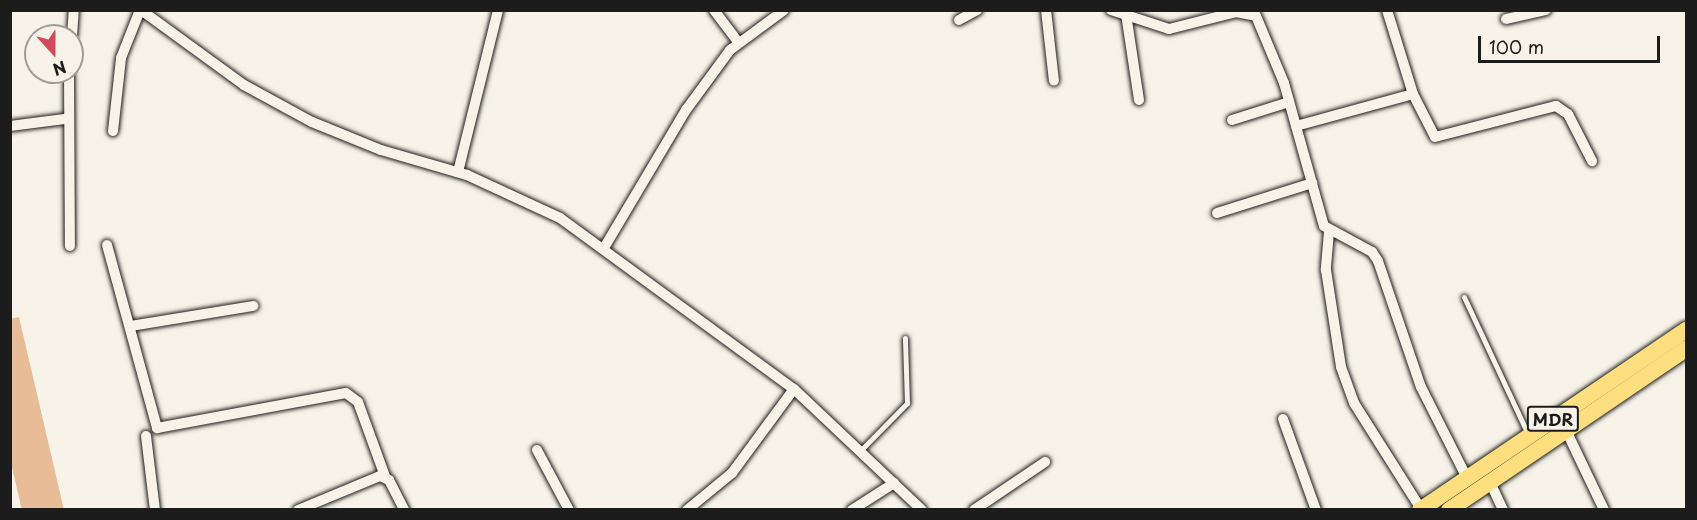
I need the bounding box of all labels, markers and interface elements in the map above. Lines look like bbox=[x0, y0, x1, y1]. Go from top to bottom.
north arrow bbox=[24, 24, 84, 84]
scale bar bbox=[1481, 24, 1662, 62]
text: 100 m bbox=[1489, 33, 1544, 60]
text: N bbox=[50, 55, 70, 82]
road number: MDR bbox=[1526, 406, 1580, 432]

